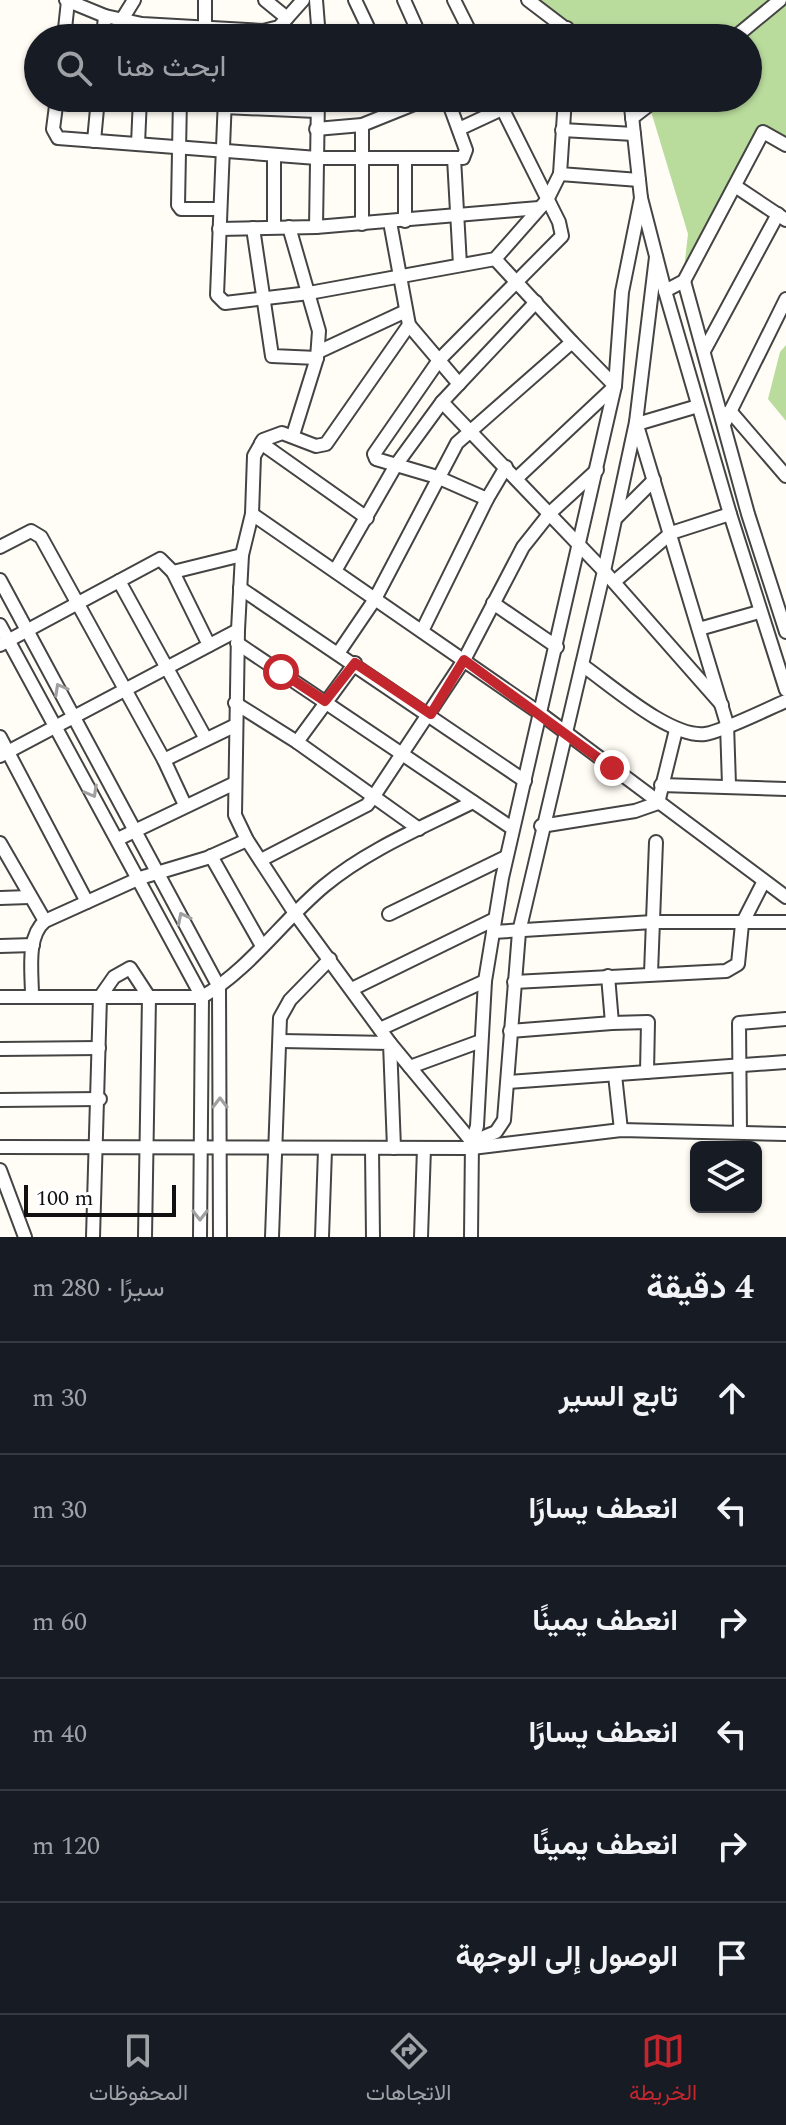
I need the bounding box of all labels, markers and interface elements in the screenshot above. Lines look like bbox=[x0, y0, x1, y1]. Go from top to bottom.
search box bbox=[24, 24, 762, 112]
text: ابحث هنا bbox=[116, 44, 226, 90]
icon: search bbox=[52, 46, 96, 90]
route start bbox=[263, 654, 299, 690]
one-way arrow bbox=[54, 684, 70, 698]
route end bbox=[594, 750, 630, 786]
one-way arrow bbox=[82, 783, 98, 797]
one-way arrow bbox=[178, 912, 193, 927]
one-way arrow bbox=[211, 1096, 229, 1109]
map controls bbox=[690, 1141, 762, 1213]
button: layers bbox=[690, 1141, 762, 1213]
scale bar bbox=[24, 1181, 176, 1217]
text: 100 m bbox=[36, 1182, 93, 1215]
one-way arrow bbox=[191, 1209, 209, 1222]
text: 4 دقيقة bbox=[646, 1262, 754, 1314]
text: سيرًا · 280 m bbox=[32, 1268, 165, 1308]
text: تابع السير bbox=[559, 1374, 678, 1420]
icon: ahead bbox=[710, 1376, 754, 1420]
text: 30 m bbox=[32, 1378, 87, 1418]
text: انعطف يسارًا bbox=[529, 1486, 678, 1532]
icon: left bbox=[710, 1488, 754, 1532]
text: 30 m bbox=[32, 1490, 87, 1530]
text: انعطف يمينًا bbox=[532, 1598, 678, 1644]
icon: right bbox=[710, 1600, 754, 1644]
text: 60 m bbox=[32, 1602, 87, 1642]
text: انعطف يسارًا bbox=[529, 1710, 678, 1756]
icon: left bbox=[710, 1712, 754, 1756]
text: 40 m bbox=[32, 1714, 87, 1754]
text: انعطف يمينًا bbox=[532, 1822, 678, 1868]
icon: right bbox=[710, 1824, 754, 1868]
text: 120 m bbox=[32, 1826, 100, 1866]
text: الوصول إلى الوجهة bbox=[456, 1934, 678, 1980]
icon: arrive bbox=[710, 1936, 754, 1980]
tab: المحفوظات bbox=[89, 2029, 188, 2112]
tab: الاتجاهات bbox=[366, 2029, 451, 2112]
tab: الخريطة bbox=[629, 2029, 697, 2112]

